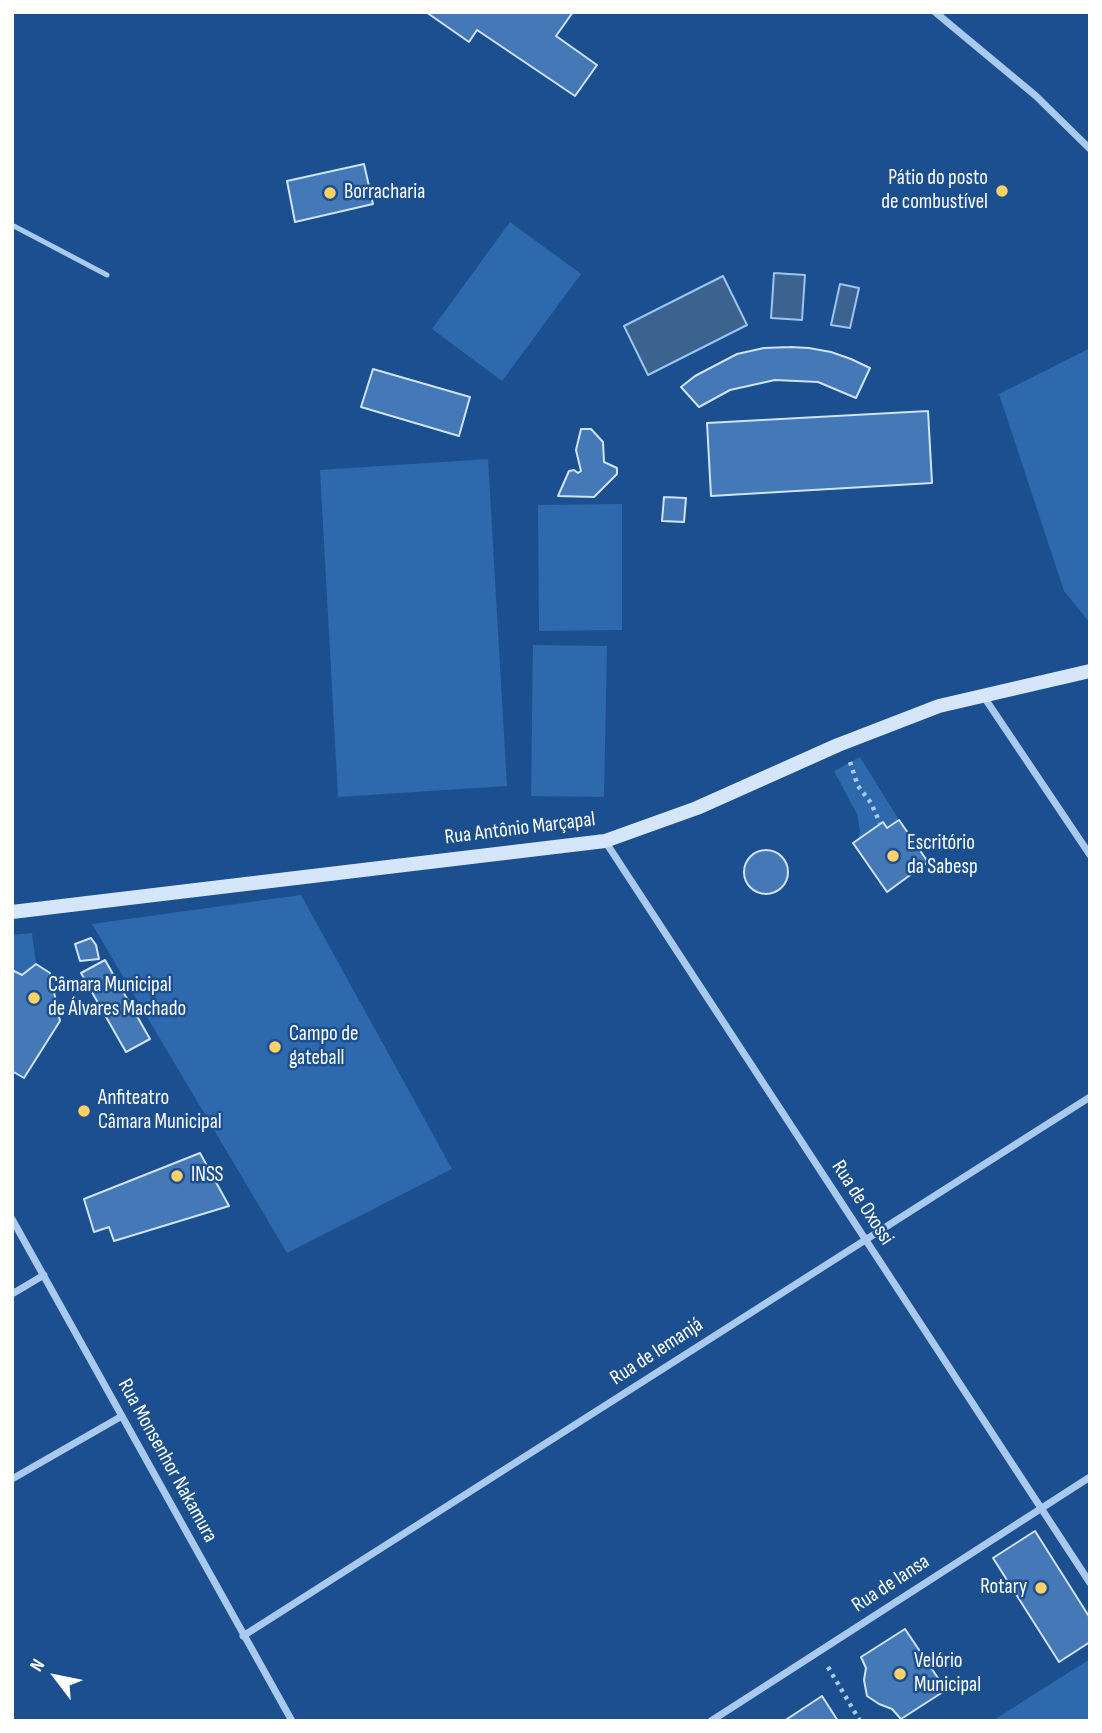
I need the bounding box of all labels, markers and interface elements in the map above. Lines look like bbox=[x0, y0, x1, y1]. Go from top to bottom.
place label: Pátio do posto de combustível bbox=[881, 166, 988, 216]
place label: Borracharia bbox=[344, 180, 425, 206]
marker: Pátio do posto de combustível bbox=[994, 183, 1010, 199]
marker: Borracharia bbox=[322, 185, 338, 201]
street label: Rua Antônio Marçapal bbox=[443, 807, 597, 851]
place label: Escritório da Sabesp bbox=[907, 831, 978, 881]
marker: Escritório da Sabesp bbox=[885, 848, 901, 864]
place label: Câmara Municipal de Álvares Machado bbox=[48, 973, 186, 1023]
marker: Câmara Municipal de Álvares Machado bbox=[26, 990, 42, 1006]
place label: Campo de gateball bbox=[289, 1022, 358, 1072]
marker: Campo de gateball bbox=[267, 1039, 283, 1055]
place label: Anfiteatro Câmara Municipal bbox=[98, 1086, 222, 1136]
marker: Anfiteatro Câmara Municipal bbox=[76, 1103, 92, 1119]
street label: Rua de Oxossi bbox=[825, 1156, 899, 1250]
place label: INSS bbox=[191, 1163, 224, 1189]
marker: INSS bbox=[169, 1168, 185, 1184]
street label: Rua de Iemanjá bbox=[606, 1313, 708, 1391]
street label: Rua Monsenhor Nakamura bbox=[112, 1375, 222, 1547]
street label: Rua de Iansa bbox=[848, 1550, 934, 1618]
place label: Rotary bbox=[980, 1575, 1027, 1601]
marker: Rotary bbox=[1033, 1580, 1049, 1596]
north arrow bbox=[21, 1642, 91, 1712]
place label: Velório Municipal bbox=[914, 1649, 981, 1699]
text: N bbox=[25, 1655, 50, 1676]
marker: Velório Municipal bbox=[892, 1666, 908, 1682]

